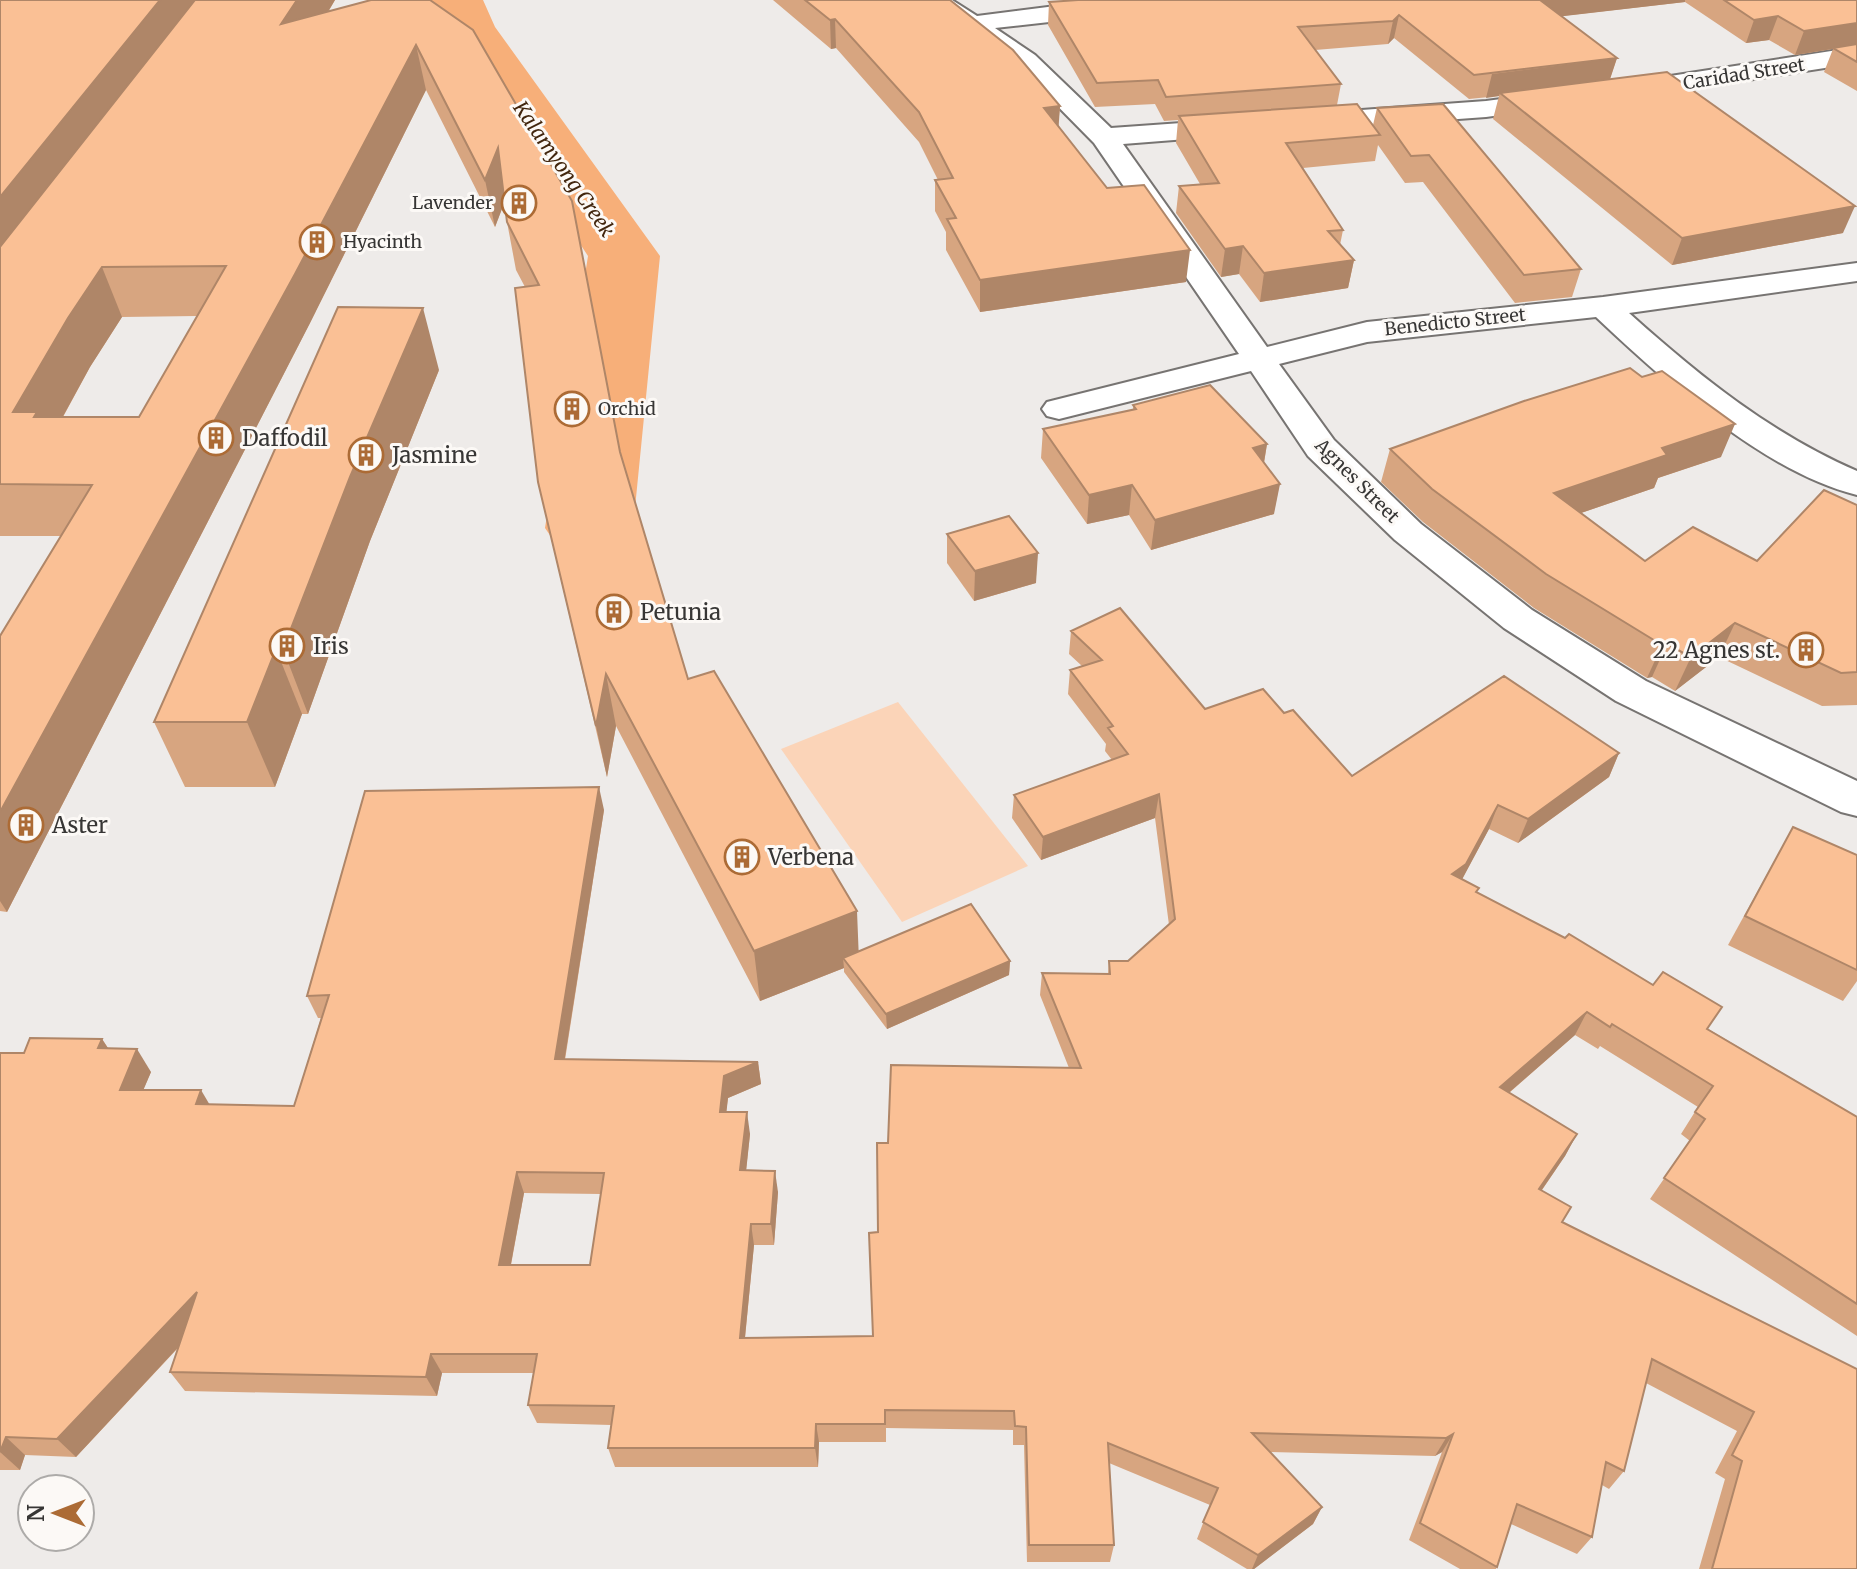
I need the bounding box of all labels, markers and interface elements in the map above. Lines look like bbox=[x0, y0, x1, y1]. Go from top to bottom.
street label: Caridad Street bbox=[1682, 53, 1806, 94]
water label: Kalamyong Creek bbox=[508, 95, 621, 241]
building icon: Lavender bbox=[500, 184, 538, 222]
place label: Lavender bbox=[412, 191, 493, 214]
building icon: Hyacinth bbox=[298, 223, 336, 261]
place label: Hyacinth bbox=[343, 230, 422, 253]
street label: Benedicto Street bbox=[1383, 303, 1527, 340]
building icon: Orchid bbox=[553, 390, 591, 428]
place label: Orchid bbox=[598, 397, 656, 420]
building icon: Daffodil bbox=[197, 419, 235, 457]
place label: Daffodil bbox=[242, 424, 328, 452]
street label: Agnes Street bbox=[1310, 433, 1404, 528]
building icon: Jasmine bbox=[347, 436, 385, 474]
place label: Jasmine bbox=[391, 441, 477, 469]
building icon: Petunia bbox=[595, 593, 633, 631]
place label: Petunia bbox=[640, 598, 721, 626]
building icon: Iris bbox=[268, 627, 306, 665]
building icon: 22 Agnes st. bbox=[1787, 631, 1825, 669]
place label: Iris bbox=[313, 632, 349, 660]
place label: 22 Agnes st. bbox=[1653, 636, 1780, 664]
building icon: Aster bbox=[7, 806, 45, 844]
place label: Aster bbox=[51, 811, 108, 839]
building icon: Verbena bbox=[723, 838, 761, 876]
place label: Verbena bbox=[767, 843, 854, 871]
north arrow bbox=[16, 1473, 96, 1553]
text: N bbox=[22, 1504, 50, 1522]

